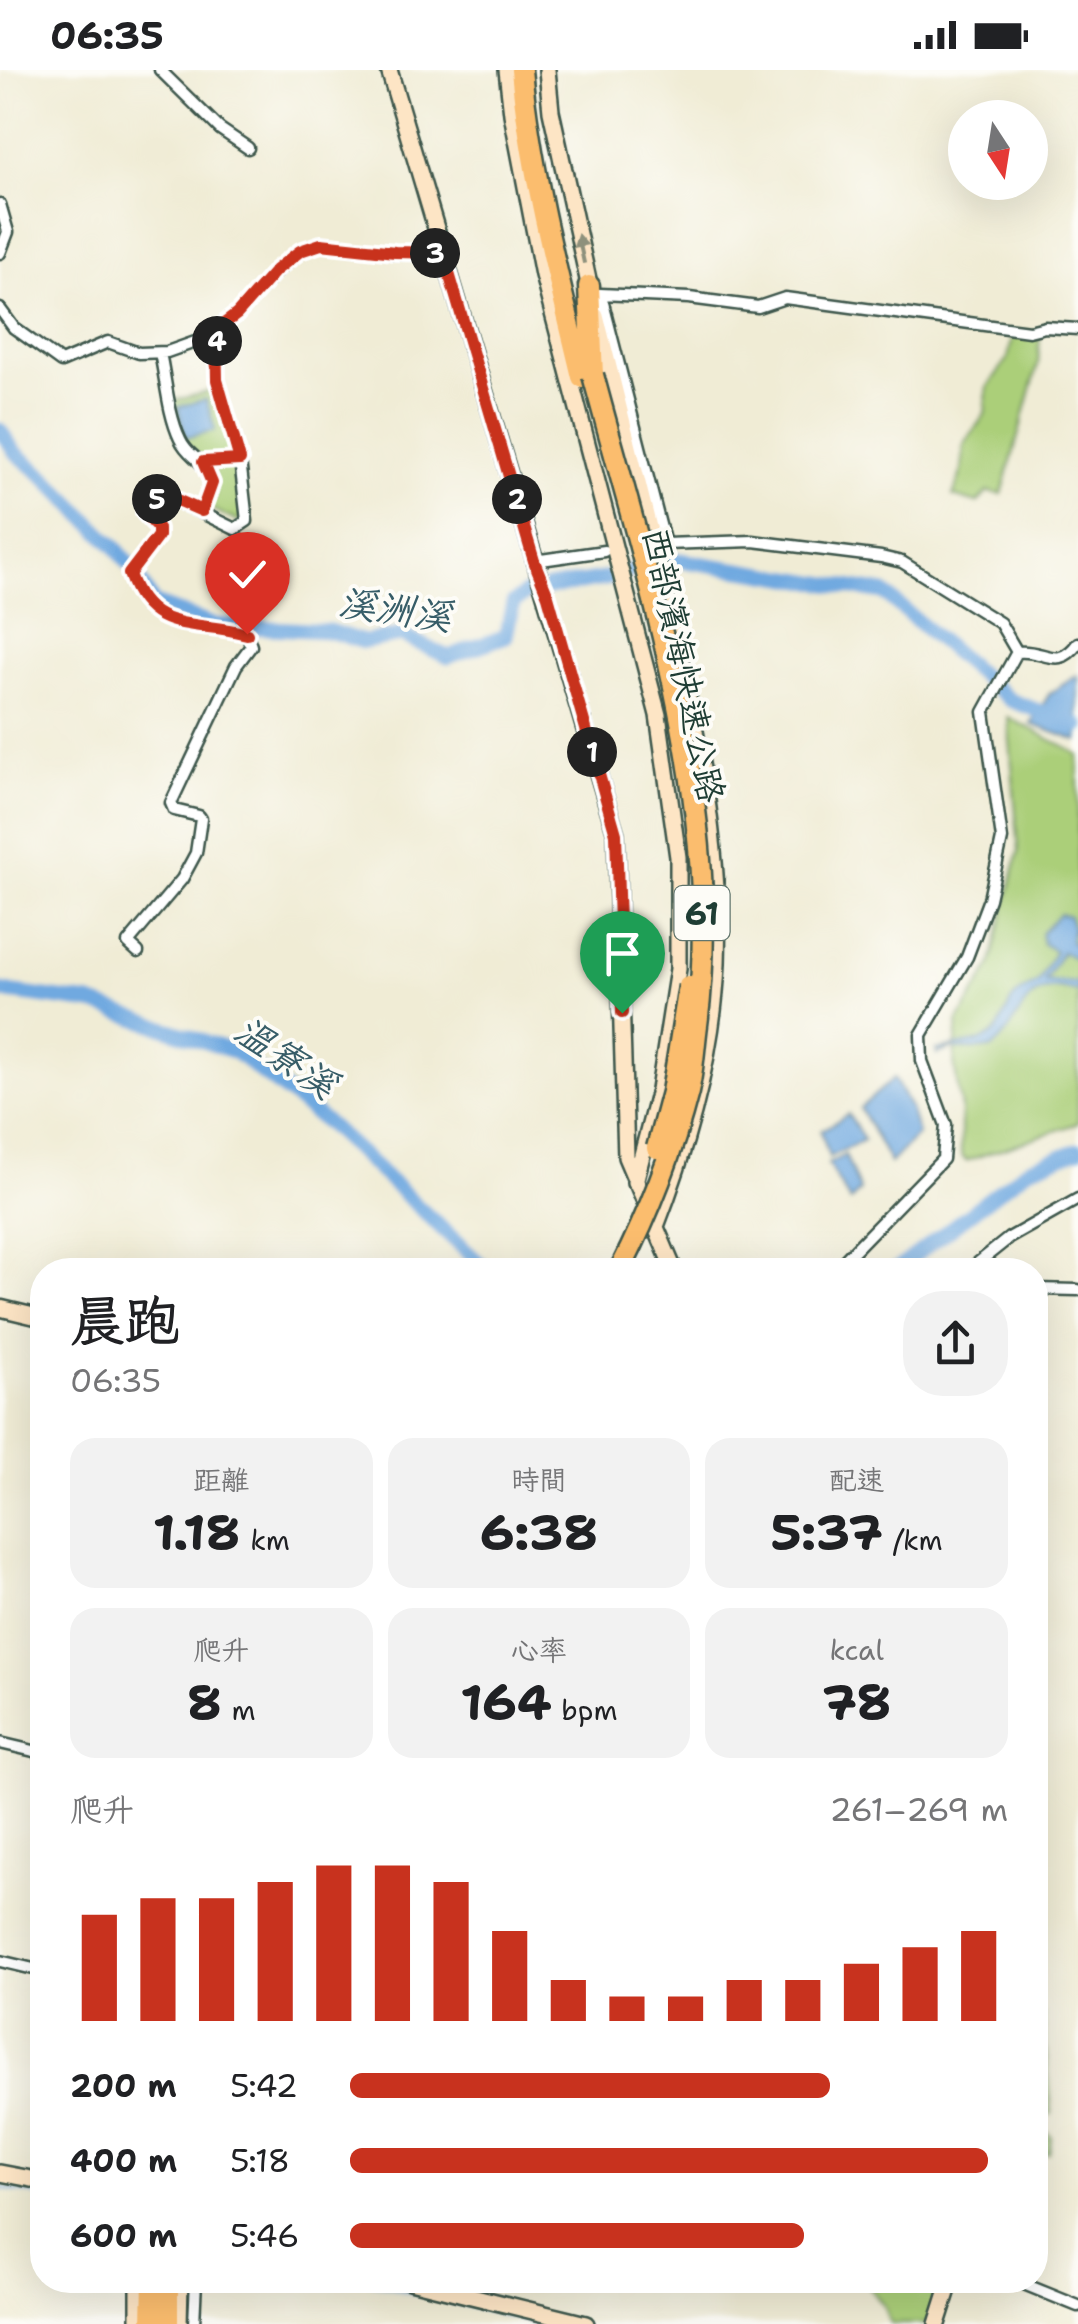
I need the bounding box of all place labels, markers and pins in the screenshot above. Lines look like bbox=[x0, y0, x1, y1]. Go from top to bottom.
pin: 3 bbox=[410, 228, 460, 278]
pin: 4 bbox=[192, 316, 242, 366]
pin: 5 bbox=[132, 474, 182, 524]
pin: 2 bbox=[492, 474, 542, 524]
pin bbox=[205, 532, 290, 635]
pin: 1 bbox=[567, 727, 617, 777]
pin bbox=[580, 911, 665, 1014]

